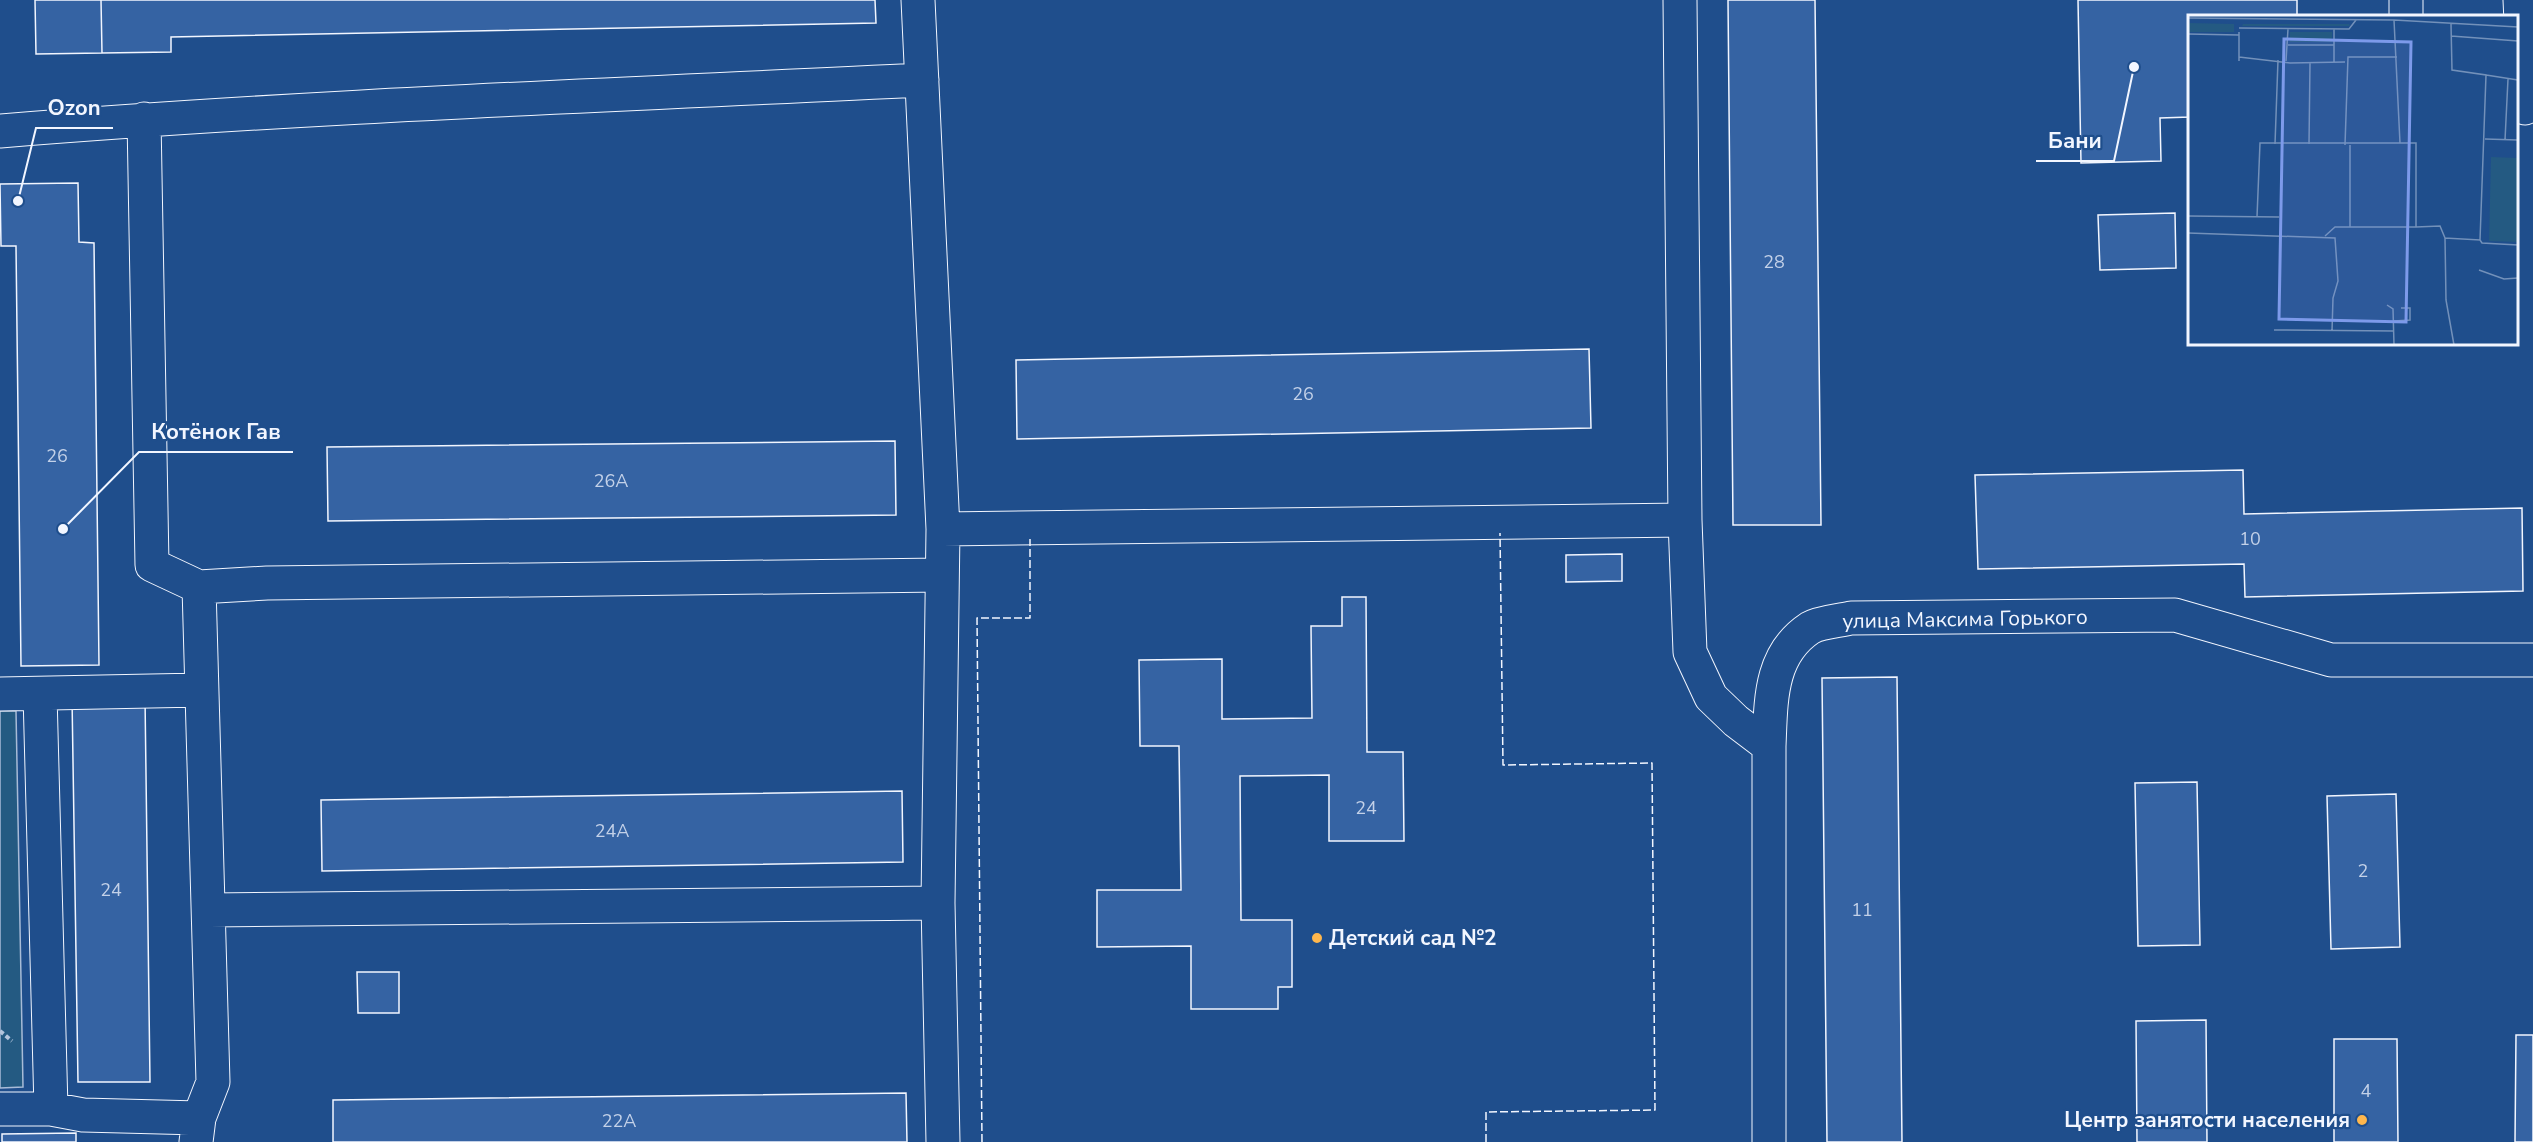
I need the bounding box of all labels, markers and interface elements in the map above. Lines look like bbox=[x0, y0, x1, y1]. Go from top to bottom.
inset map bbox=[2188, 15, 2518, 345]
callout: Ozon bbox=[36, 88, 113, 128]
text: Ozon bbox=[47, 93, 101, 123]
callout: Бани bbox=[2036, 121, 2114, 161]
text: Бани bbox=[2048, 126, 2102, 156]
house number: 28 bbox=[1763, 250, 1785, 274]
house number: 26 bbox=[1292, 382, 1314, 406]
callout: Котёнок Гав bbox=[139, 412, 293, 452]
text: Котёнок Гав bbox=[151, 417, 281, 447]
house number: 26 bbox=[46, 444, 68, 468]
house number: 26А bbox=[594, 469, 628, 493]
house number: 10 bbox=[2239, 527, 2261, 551]
street label: улица Максима Горького bbox=[1842, 603, 2088, 635]
house number: 24 bbox=[1355, 796, 1377, 820]
house number: 24А bbox=[595, 819, 629, 843]
house number: 2 bbox=[2358, 859, 2368, 883]
house number: 24 bbox=[100, 878, 122, 902]
house number: 11 bbox=[1851, 898, 1873, 922]
place label: Детский сад №2 bbox=[1329, 924, 1497, 952]
marker: Детский сад №2 bbox=[1310, 931, 1324, 945]
house number: 4 bbox=[2361, 1079, 2372, 1103]
place label: Центр занятости населения bbox=[2064, 1106, 2350, 1134]
house number: 22А bbox=[602, 1109, 636, 1133]
marker: Центр занятости населения bbox=[2355, 1113, 2369, 1127]

